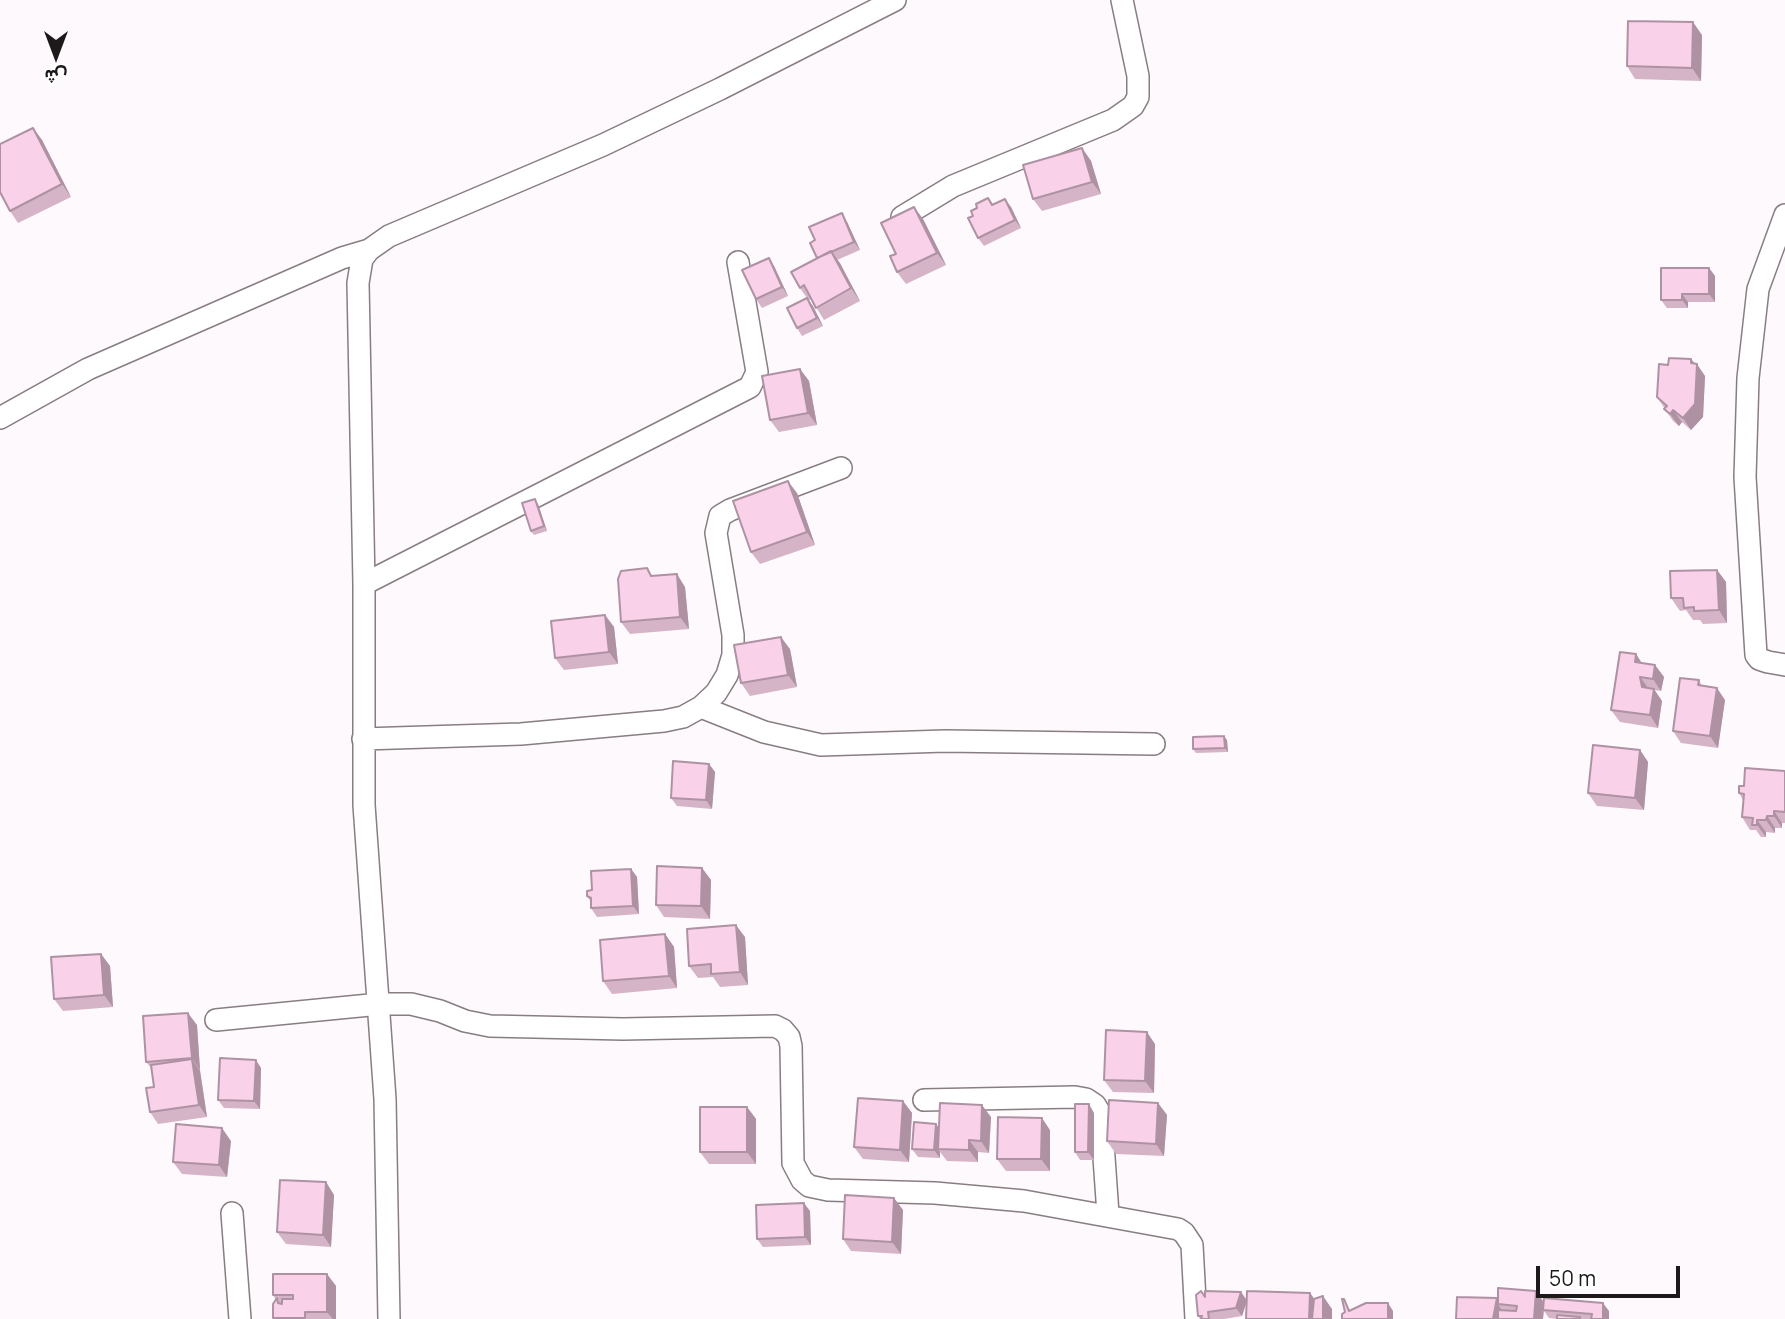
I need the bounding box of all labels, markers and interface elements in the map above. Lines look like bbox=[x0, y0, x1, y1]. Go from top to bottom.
north arrow bbox=[21, 21, 91, 91]
text: ش bbox=[45, 64, 67, 90]
scale bar bbox=[1540, 1252, 1684, 1296]
text: 50 m bbox=[1549, 1264, 1596, 1292]

